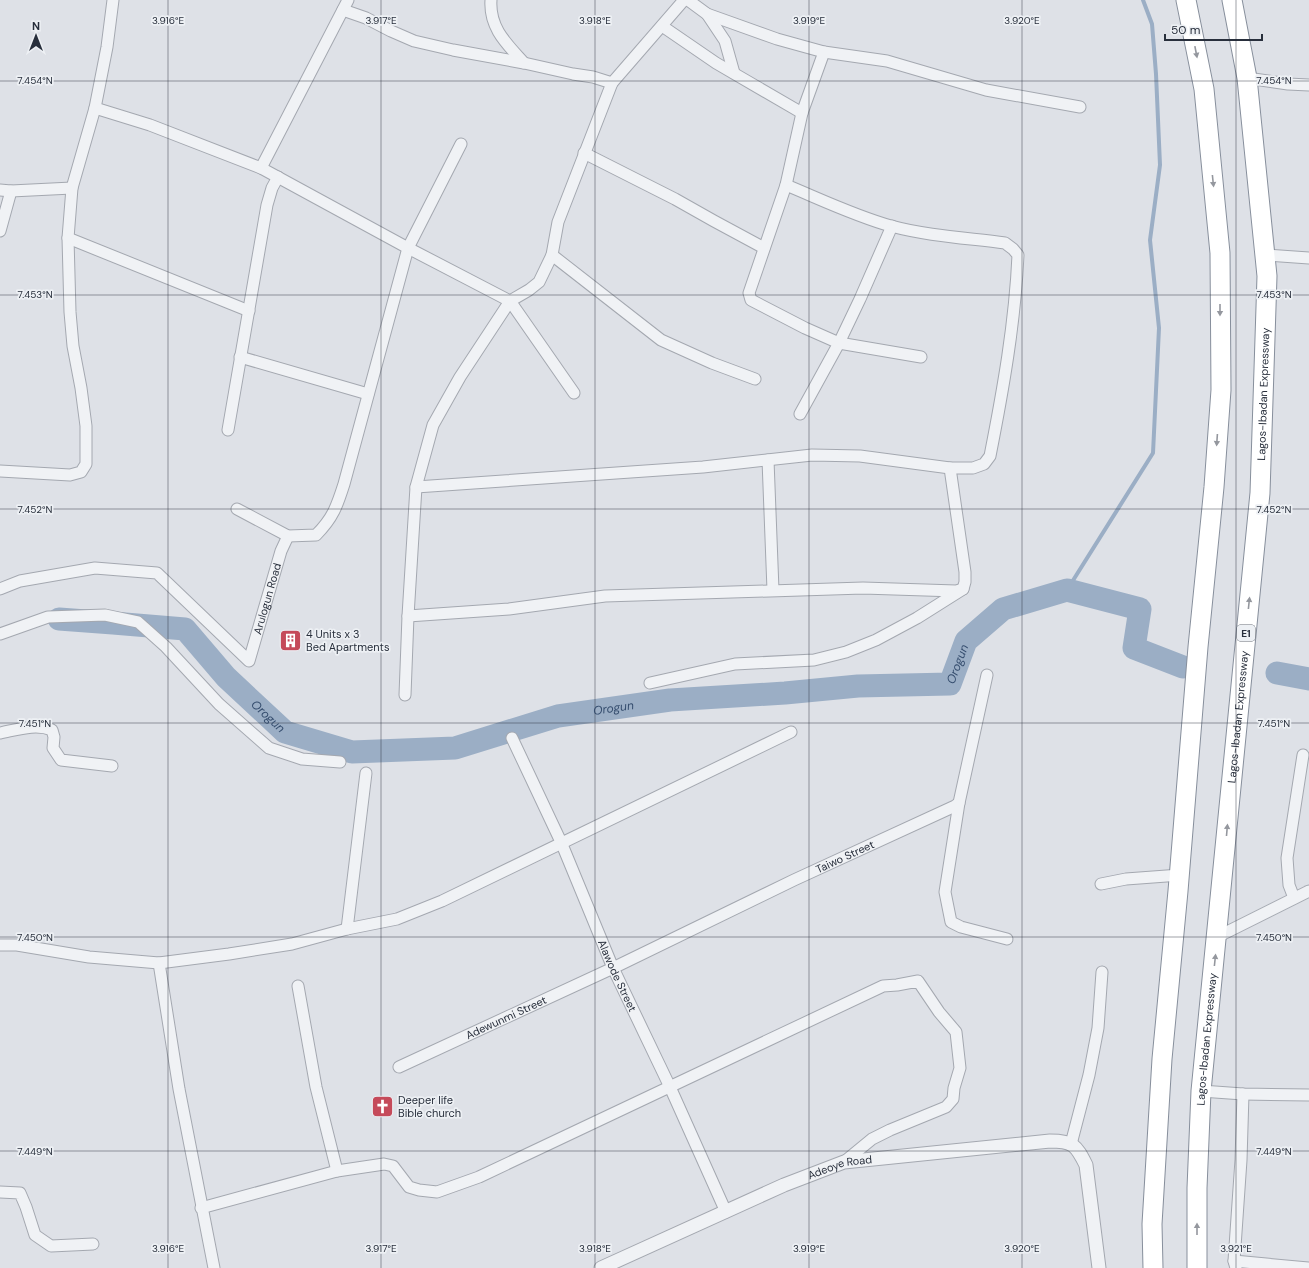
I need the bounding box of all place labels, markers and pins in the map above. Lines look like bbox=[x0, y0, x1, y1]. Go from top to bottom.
building icon: 4 Units x 3 Bed Apartments bbox=[278, 627, 304, 653]
place label: 4 Units x 3 Bed Apartments bbox=[306, 627, 389, 654]
church icon: Deeper life Bible church bbox=[370, 1093, 396, 1119]
place label: Deeper life Bible church bbox=[398, 1093, 461, 1120]

